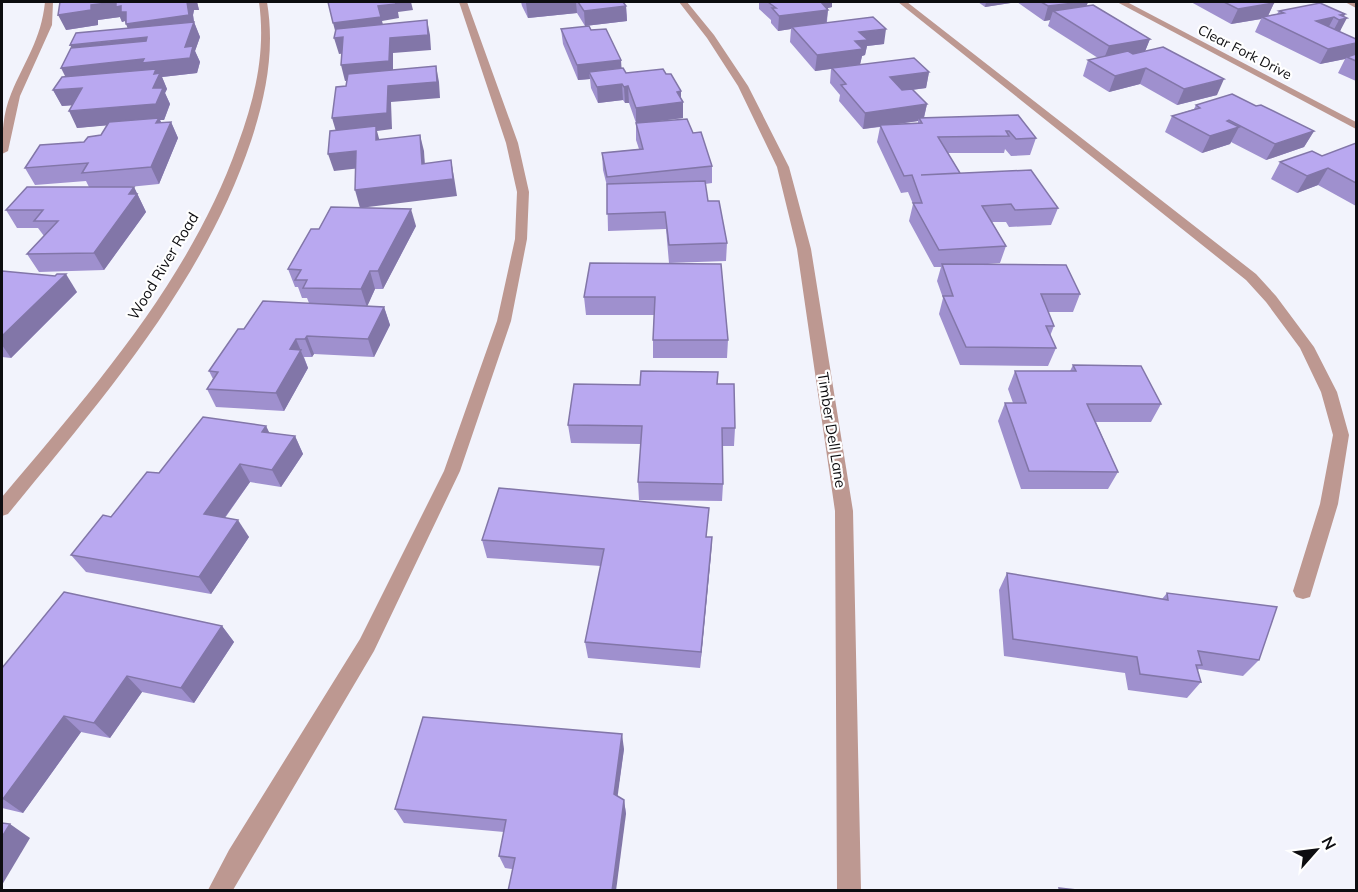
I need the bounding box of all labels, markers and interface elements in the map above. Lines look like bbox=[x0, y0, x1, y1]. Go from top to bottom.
street label: Clear Fork Drive bbox=[1195, 21, 1295, 83]
street label: Wood River Road bbox=[123, 209, 203, 323]
street label: Timber Dell Lane bbox=[813, 371, 851, 489]
north arrow bbox=[1286, 820, 1346, 880]
text: N bbox=[1318, 833, 1341, 853]

